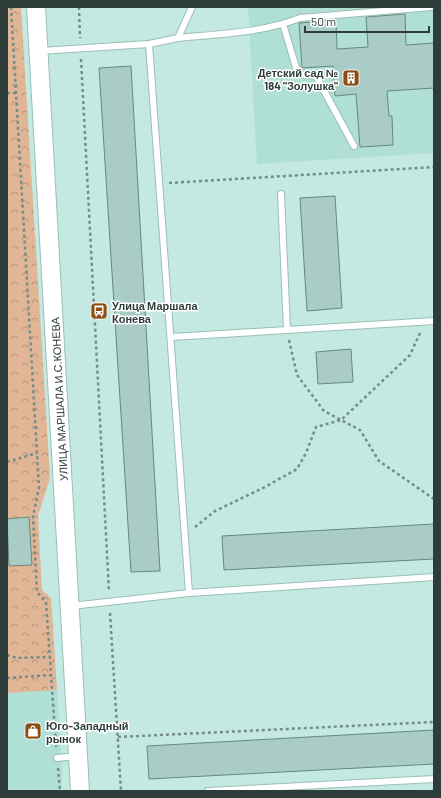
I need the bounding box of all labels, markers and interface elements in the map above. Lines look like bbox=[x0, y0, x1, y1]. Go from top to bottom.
scale bar bbox=[305, 8, 429, 34]
text: 50 m bbox=[311, 14, 336, 28]
place label: Детский сад № 184 "Золушка" bbox=[258, 66, 338, 92]
building icon: Детский сад № 184 "Золушка" bbox=[341, 68, 361, 88]
place label: Улица Маршала Конева bbox=[112, 299, 199, 325]
bus stop icon: Улица Маршала Конева bbox=[89, 301, 109, 321]
street label: УЛИЦА МАРШАЛА И.С.КОНЕВА bbox=[48, 316, 70, 481]
place label: Юго-Западный рынок bbox=[46, 719, 129, 745]
shop icon: Юго-Западный рынок bbox=[23, 721, 43, 741]

